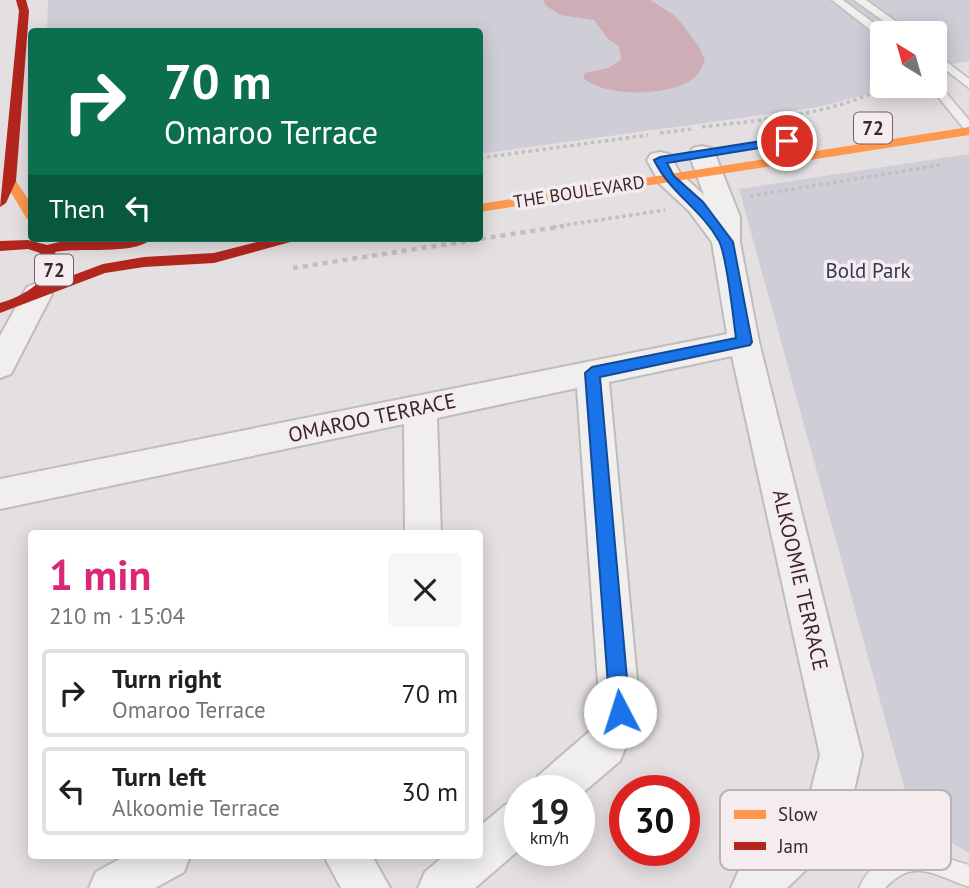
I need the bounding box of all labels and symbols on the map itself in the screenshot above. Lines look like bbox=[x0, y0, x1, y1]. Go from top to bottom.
north arrow bbox=[870, 21, 947, 98]
pin bbox=[757, 111, 817, 171]
road number: 72 bbox=[854, 112, 892, 144]
street label: THE BOULEVARD bbox=[512, 170, 646, 213]
road number: 72 bbox=[35, 254, 73, 286]
park label: Bold Park bbox=[825, 257, 911, 284]
street label: OMAROO TERRACE bbox=[286, 387, 458, 448]
street label: ALKOOMIE TERRACE bbox=[767, 487, 834, 673]
position arrow bbox=[583, 675, 657, 749]
speed limit sign: 30 bbox=[609, 775, 700, 866]
legend bbox=[720, 790, 951, 870]
text: Slow bbox=[778, 802, 818, 826]
text: Jam bbox=[777, 834, 808, 858]

